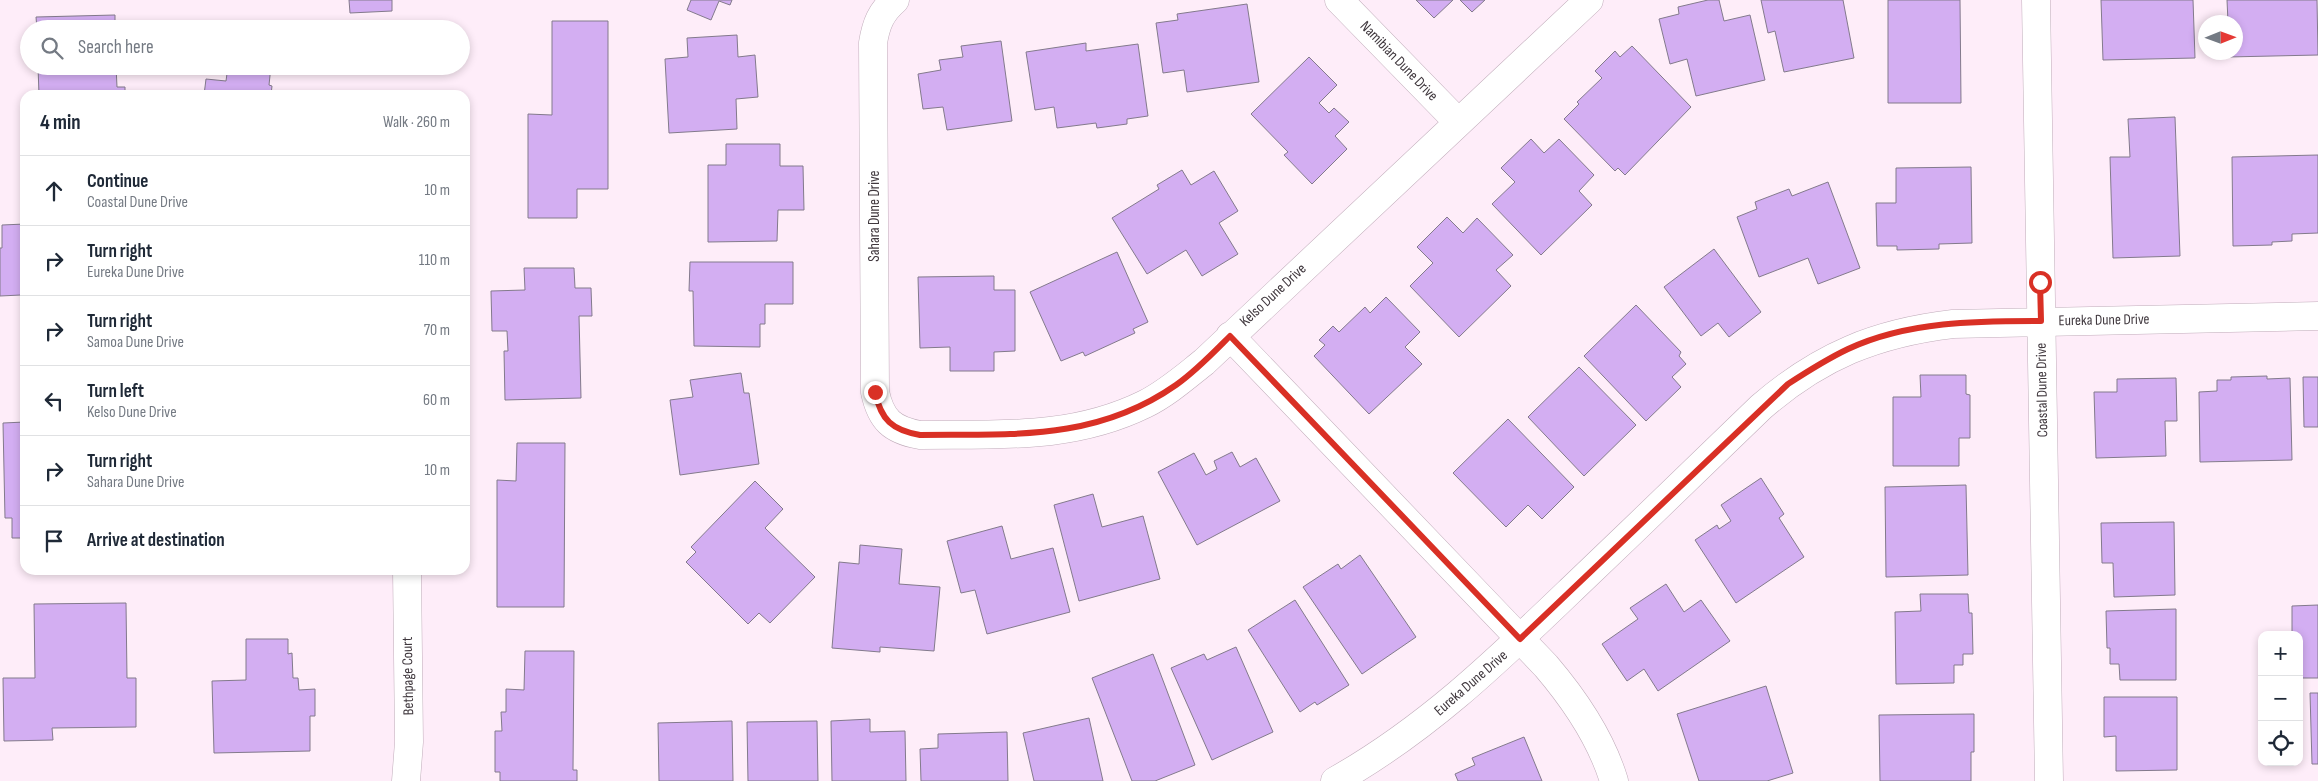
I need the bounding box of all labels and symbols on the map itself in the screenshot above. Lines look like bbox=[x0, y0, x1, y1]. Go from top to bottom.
north arrow bbox=[2198, 15, 2243, 60]
street label: Namibian Dune Drive bbox=[1356, 17, 1442, 105]
street label: Sahara Dune Drive bbox=[865, 170, 884, 262]
street label: Kelso Dune Drive bbox=[1236, 259, 1310, 331]
route start bbox=[2029, 271, 2052, 294]
street label: Eureka Dune Drive bbox=[2058, 310, 2150, 330]
street label: Coastal Dune Drive bbox=[2032, 343, 2052, 437]
route end bbox=[864, 381, 887, 404]
street label: Bethpage Court bbox=[398, 636, 418, 715]
street label: Eureka Dune Drive bbox=[1430, 646, 1512, 720]

